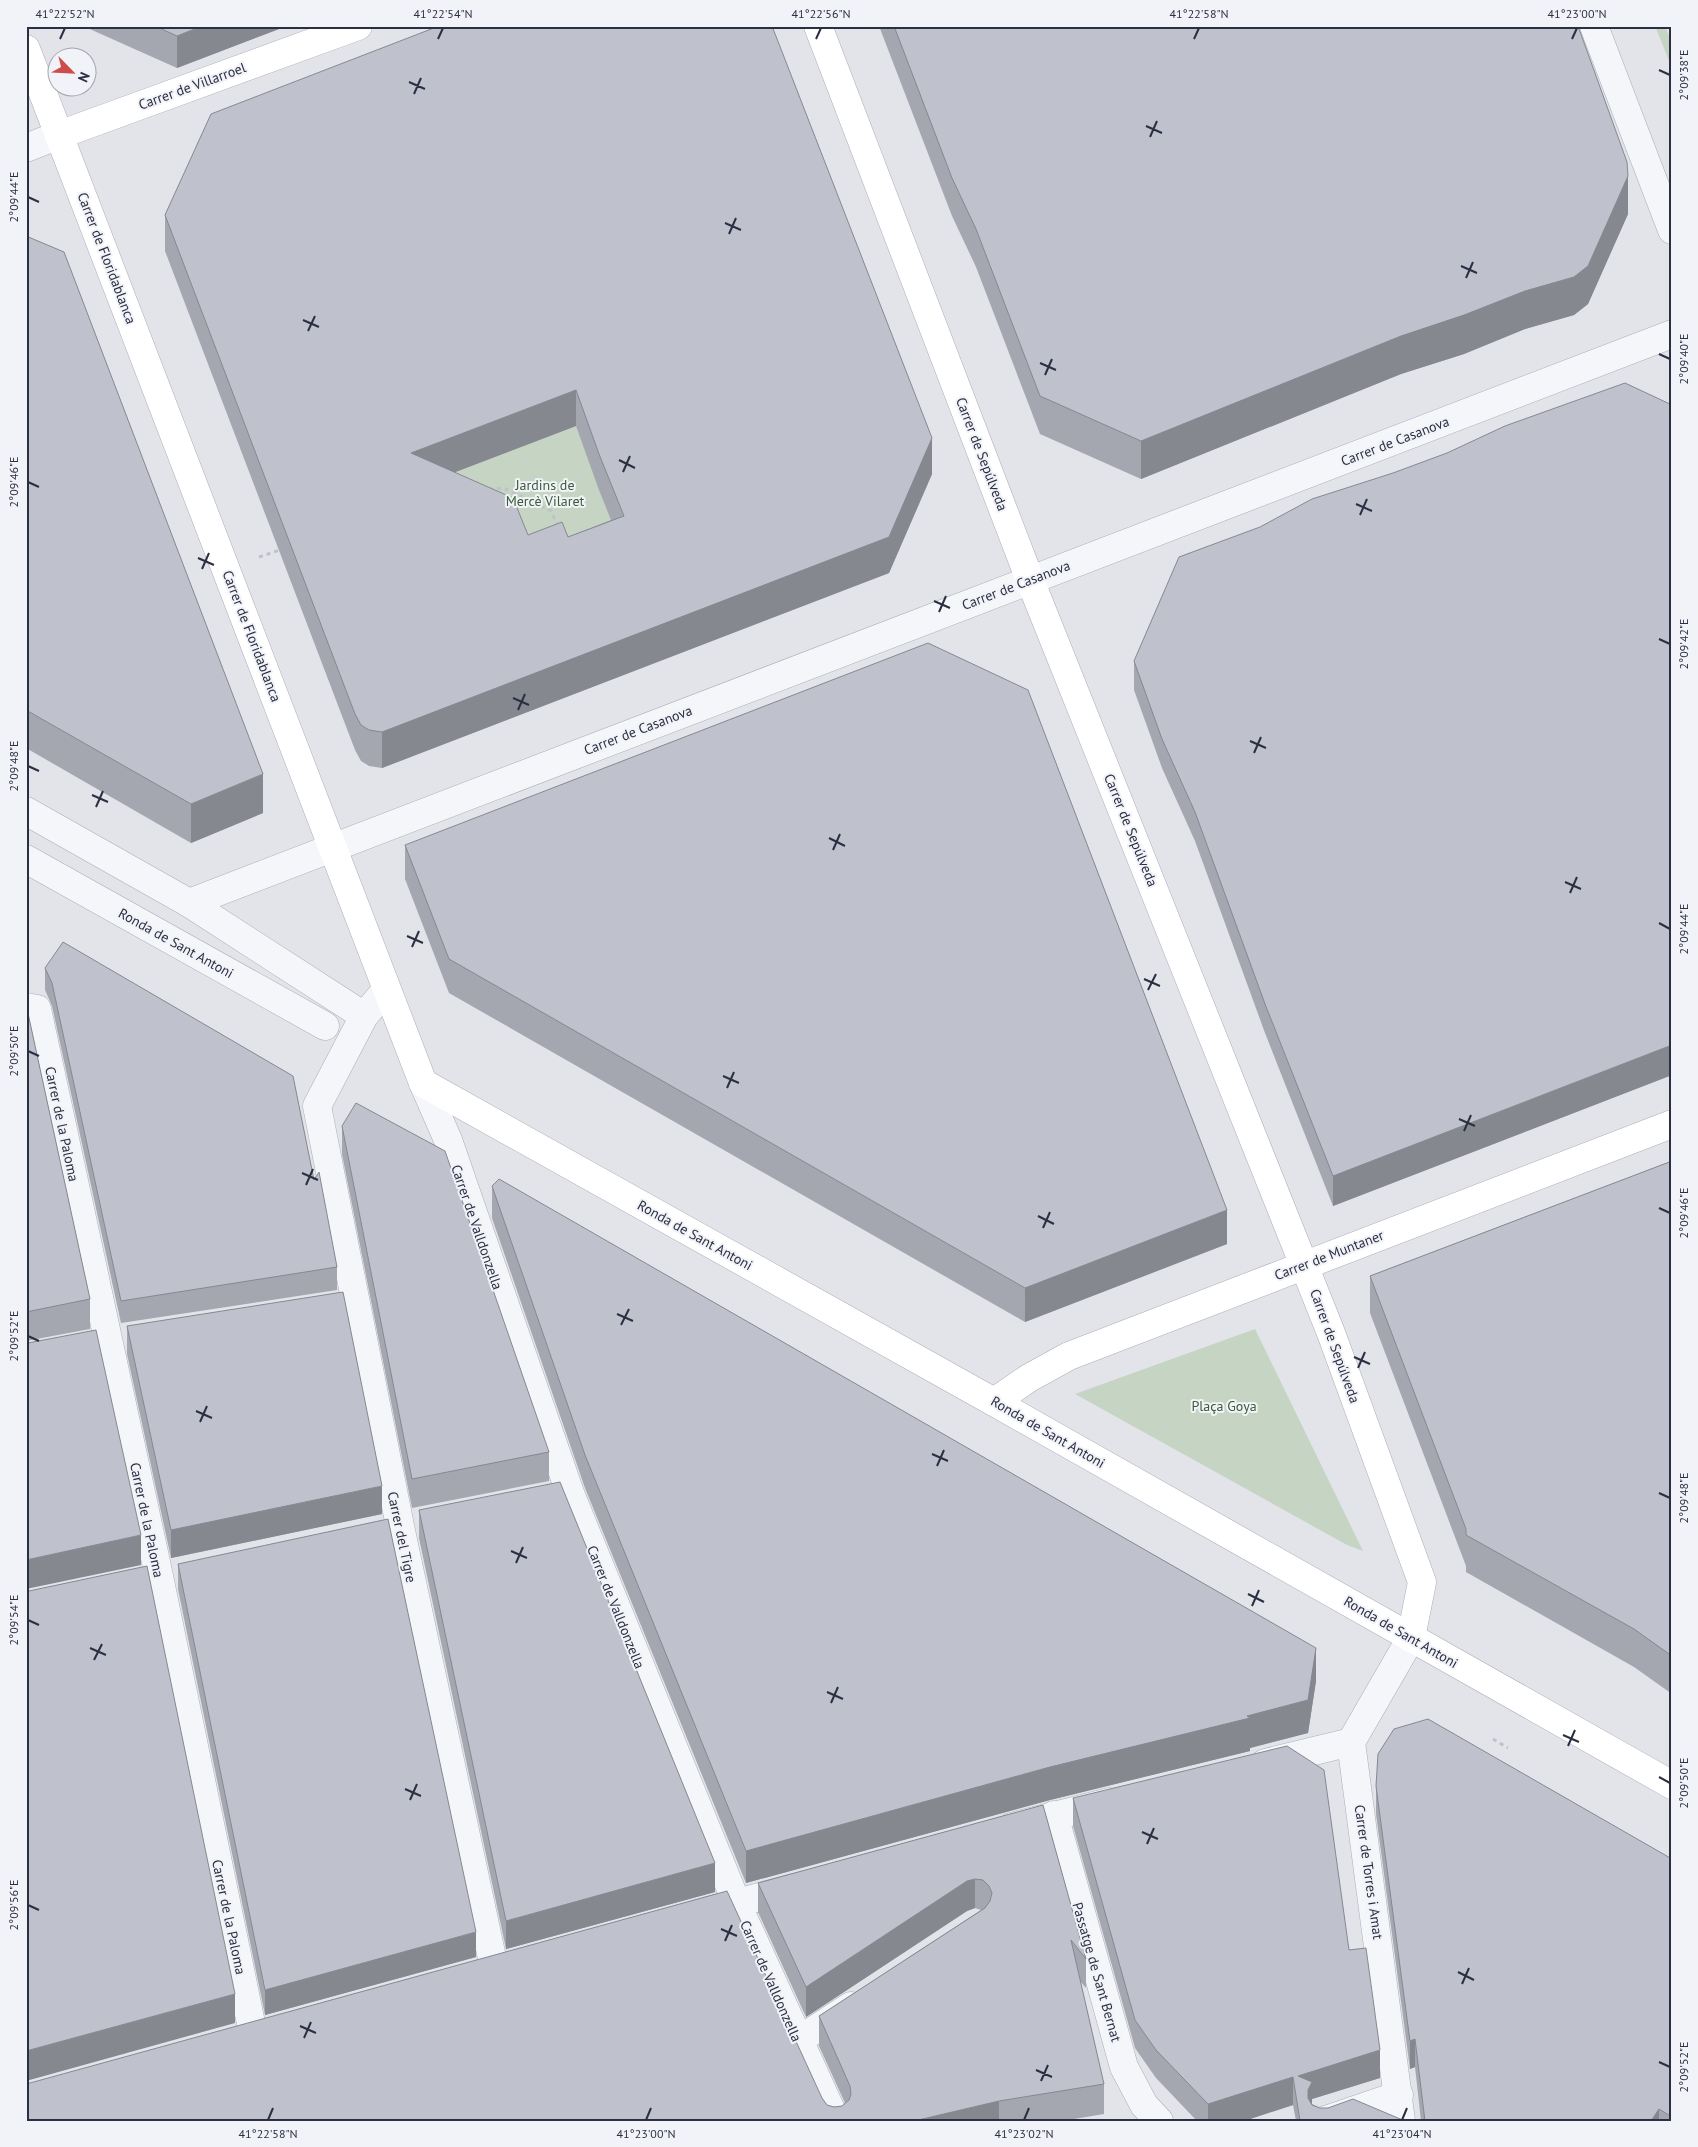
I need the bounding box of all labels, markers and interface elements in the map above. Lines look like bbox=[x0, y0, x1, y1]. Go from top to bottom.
text: 41°22'52"N bbox=[35, 6, 95, 21]
text: 41°22'54"N bbox=[413, 6, 473, 21]
text: 41°22'56"N bbox=[791, 6, 851, 21]
text: 41°22'58"N bbox=[1169, 6, 1229, 21]
text: 41°23'00"N bbox=[1547, 6, 1607, 21]
north arrow bbox=[48, 48, 98, 98]
text: 2°09'38"E bbox=[1676, 50, 1691, 100]
street label: Carrer de Villarroel bbox=[136, 58, 248, 114]
text: N bbox=[74, 69, 94, 85]
text: 2°09'44"E bbox=[6, 172, 21, 222]
street label: Carrer de Floridablanca bbox=[74, 190, 140, 326]
text: 2°09'40"E bbox=[1676, 334, 1691, 384]
street label: Carrer de Sepúlveda bbox=[952, 395, 1012, 513]
street label: Carrer de Casanova bbox=[1338, 412, 1452, 470]
text: 2°09'46"E bbox=[6, 457, 21, 507]
park label: Jardins de Mercè Vilaret bbox=[506, 476, 585, 510]
street label: Carrer de Casanova bbox=[959, 556, 1073, 614]
street label: Carrer de Floridablanca bbox=[219, 568, 285, 704]
text: 2°09'42"E bbox=[1676, 619, 1691, 669]
street label: Carrer de Casanova bbox=[581, 701, 695, 759]
text: 2°09'48"E bbox=[6, 741, 21, 791]
street label: Carrer de Sepúlveda bbox=[1100, 771, 1162, 889]
street label: Ronda de Sant Antoni bbox=[115, 904, 237, 982]
text: 2°09'44"E bbox=[1676, 904, 1691, 954]
text: 2°09'50"E bbox=[6, 1026, 21, 1076]
street label: Carrer de la Paloma bbox=[41, 1065, 83, 1183]
street label: Carrer de Valldonzella bbox=[447, 1162, 507, 1292]
text: 2°09'46"E bbox=[1676, 1188, 1691, 1238]
street label: Ronda de Sant Antoni bbox=[634, 1196, 756, 1274]
street label: Carrer de Muntaner bbox=[1272, 1226, 1386, 1284]
street label: Carrer de Sepúlveda bbox=[1306, 1286, 1364, 1406]
text: 2°09'52"E bbox=[6, 1311, 21, 1361]
street label: Ronda de Sant Antoni bbox=[988, 1392, 1108, 1472]
park label: Plaça Goya bbox=[1191, 1397, 1257, 1415]
street label: Carrer de la Paloma bbox=[126, 1461, 168, 1579]
text: 2°09'48"E bbox=[1676, 1473, 1691, 1523]
street label: Carrer del Tigre bbox=[384, 1490, 420, 1584]
street label: Carrer de Valldonzella bbox=[583, 1543, 649, 1671]
street label: Ronda de Sant Antoni bbox=[1341, 1592, 1461, 1672]
text: 2°09'54"E bbox=[6, 1595, 21, 1645]
text: 2°09'50"E bbox=[1676, 1758, 1691, 1808]
street label: Carrer de Torres i Amat bbox=[1351, 1803, 1387, 1941]
street label: Carrer de la Paloma bbox=[208, 1858, 250, 1976]
text: 2°09'56"E bbox=[6, 1880, 21, 1930]
street label: Passatge de Sant Bernat bbox=[1068, 1900, 1126, 2044]
street label: Carrer de Valldonzella bbox=[736, 1917, 806, 2045]
text: 2°09'52"E bbox=[1676, 2042, 1691, 2092]
text: 41°22'58"N bbox=[238, 2126, 298, 2141]
text: 41°23'00"N bbox=[616, 2126, 676, 2141]
text: 41°23'02"N bbox=[994, 2126, 1054, 2141]
text: 41°23'04"N bbox=[1372, 2126, 1432, 2141]

